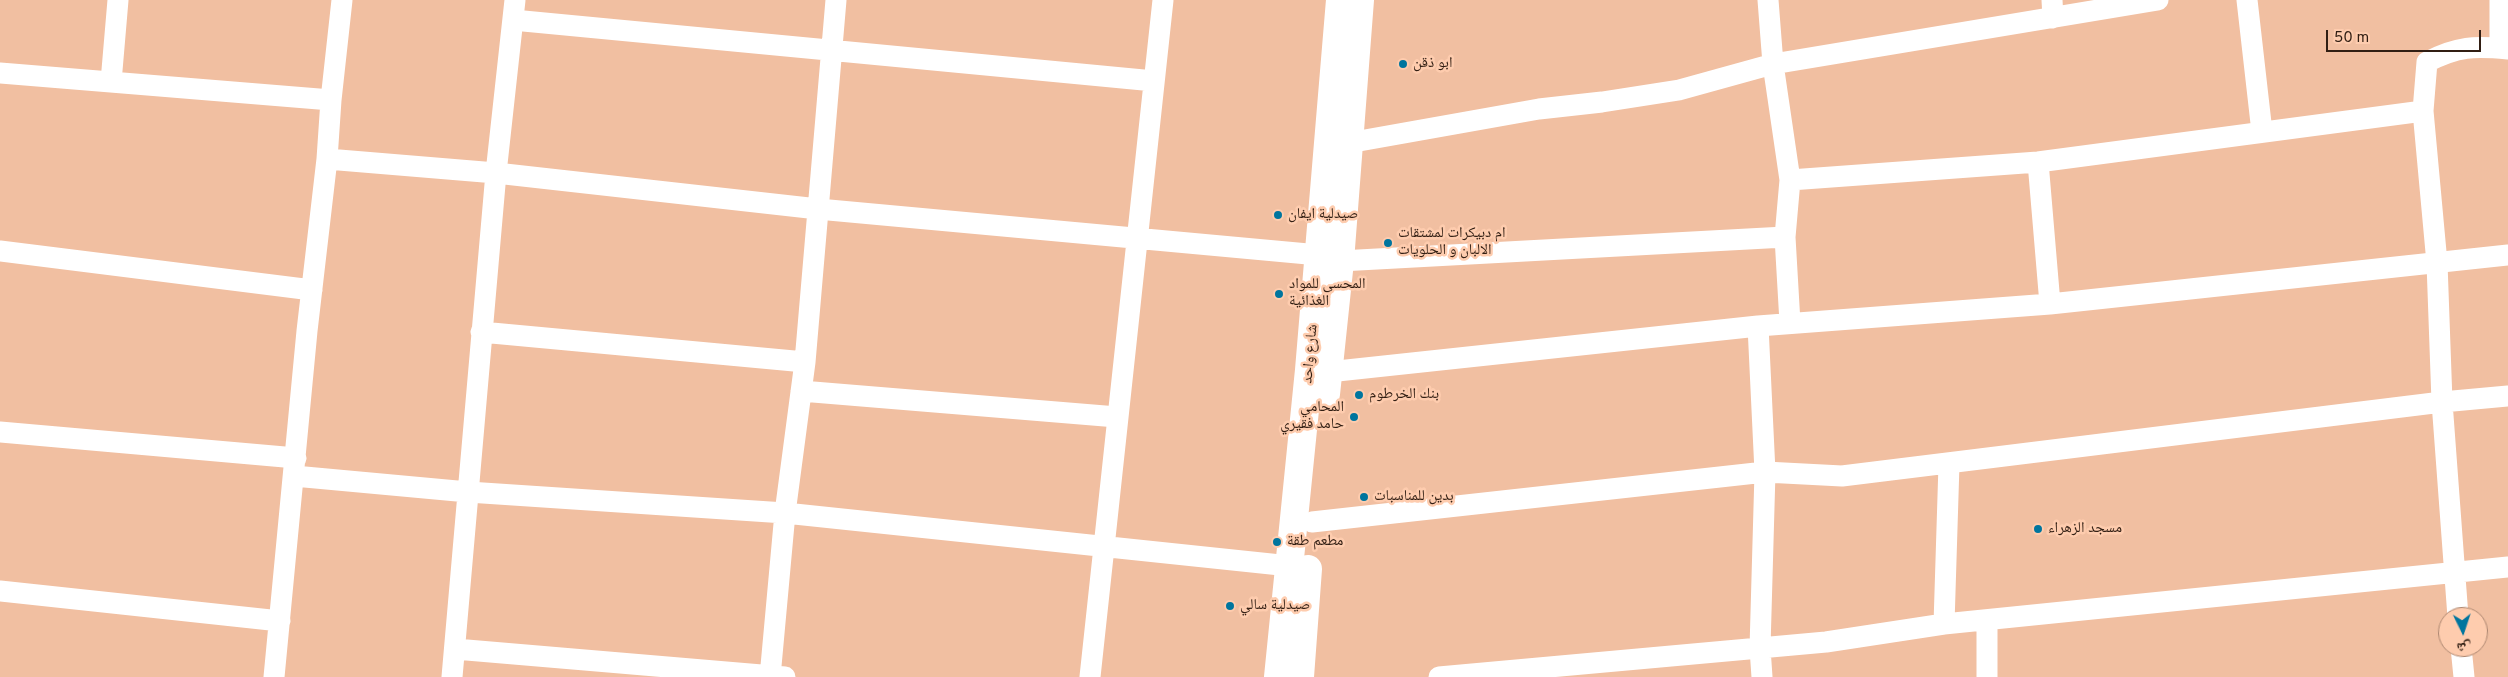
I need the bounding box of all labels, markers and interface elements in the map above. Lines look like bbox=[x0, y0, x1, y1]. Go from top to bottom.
scale bar bbox=[2328, 20, 2483, 52]
text: 50 m bbox=[2334, 29, 2369, 48]
place label: ابو ذقن bbox=[1413, 55, 1453, 73]
marker: ابو ذقن bbox=[1397, 58, 1409, 70]
place label: صيدلية ايفان bbox=[1288, 206, 1358, 224]
marker: صيدلية ايفان bbox=[1272, 209, 1284, 221]
place label: ام دبيكرات لمشتقات الالبان و الحلويات bbox=[1398, 225, 1506, 260]
marker: ام دبيكرات لمشتقات الالبان و الحلويات bbox=[1382, 237, 1394, 249]
place label: المحسي للمواد الغذائية bbox=[1289, 276, 1366, 311]
marker: المحسي للمواد الغذائية bbox=[1273, 288, 1285, 300]
street label: شارع واحد bbox=[1299, 324, 1323, 384]
place label: بنك الخرطوم bbox=[1369, 386, 1439, 404]
marker: بنك الخرطوم bbox=[1353, 389, 1365, 401]
place label: المحامي حامد فقيري bbox=[1280, 399, 1344, 434]
marker: المحامي حامد فقيري bbox=[1348, 411, 1360, 423]
place label: بدين للمناسبات bbox=[1374, 488, 1454, 506]
marker: بدين للمناسبات bbox=[1358, 491, 1370, 503]
place label: مسجد الزهراء bbox=[2048, 520, 2122, 538]
marker: مسجد الزهراء bbox=[2032, 523, 2044, 535]
place label: مطعم طقة bbox=[1287, 533, 1343, 551]
marker: مطعم طقة bbox=[1271, 536, 1283, 548]
place label: صيدلية سالي bbox=[1240, 597, 1310, 615]
marker: صيدلية سالي bbox=[1224, 600, 1236, 612]
north arrow bbox=[2438, 607, 2488, 657]
text: ش bbox=[2456, 637, 2472, 655]

